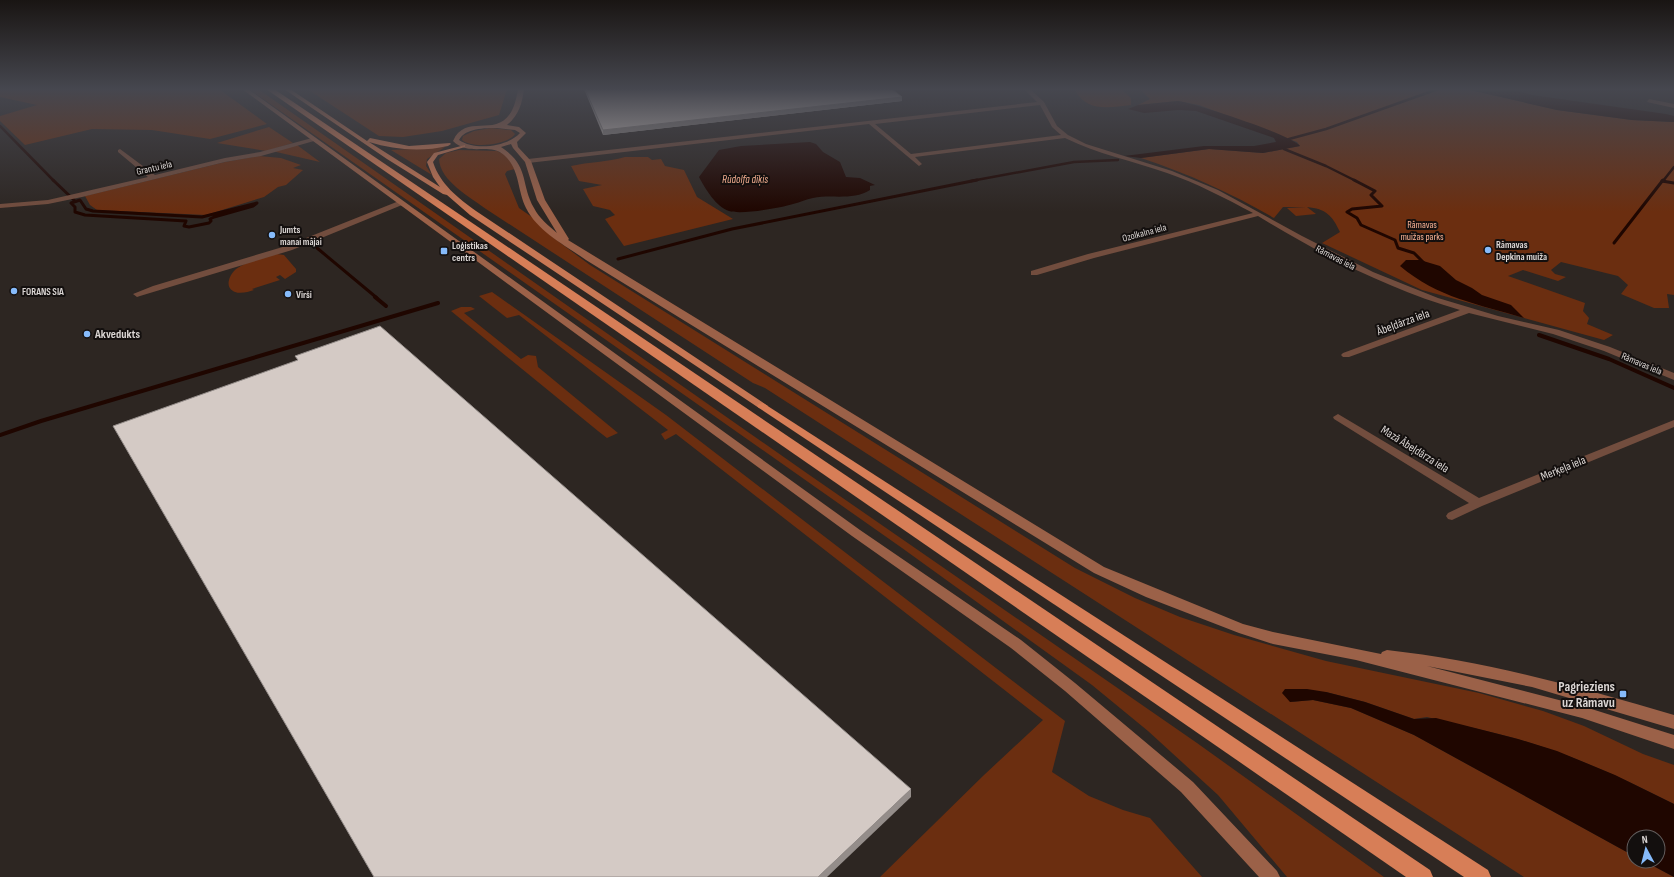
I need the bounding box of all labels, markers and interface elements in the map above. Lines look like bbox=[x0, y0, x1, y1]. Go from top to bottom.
street label: Grantu iela bbox=[135, 158, 173, 178]
water label: Rūdolfa dīķis bbox=[722, 173, 768, 186]
park label: Rāmavas muižas parks bbox=[1400, 219, 1444, 243]
street label: Ozolkalna iela bbox=[1121, 221, 1168, 245]
place label: Jumts manai mājai bbox=[279, 224, 322, 248]
marker: Jumts manai mājai bbox=[267, 230, 277, 240]
place label: Rāmavas Depkina muiža bbox=[1496, 239, 1547, 263]
place label: Loģistikas centrs bbox=[452, 240, 488, 264]
street label: Rāmavas iela bbox=[1314, 243, 1358, 273]
marker: Rāmavas Depkina muiža bbox=[1483, 245, 1493, 255]
marker: Loģistikas centrs bbox=[439, 246, 449, 256]
marker: FORANS SIA bbox=[9, 286, 19, 296]
place label: FORANS SIA bbox=[22, 286, 64, 298]
marker: Virši bbox=[283, 289, 293, 299]
place label: Virši bbox=[296, 289, 312, 301]
street label: Ābeļdārza iela bbox=[1374, 306, 1432, 339]
place label: Akvedukts bbox=[94, 327, 140, 342]
marker: Akvedukts bbox=[82, 329, 92, 339]
street label: Rāmavas iela bbox=[1620, 350, 1664, 378]
street label: Mazā Ābeļdārza iela bbox=[1378, 422, 1452, 477]
street label: Merķeļa iela bbox=[1538, 453, 1588, 484]
place label: Pagrieziens uz Rāmavu bbox=[1558, 678, 1615, 711]
marker: Pagrieziens uz Rāmavu bbox=[1618, 689, 1628, 699]
north arrow bbox=[1626, 829, 1666, 869]
text: N bbox=[1641, 833, 1649, 846]

